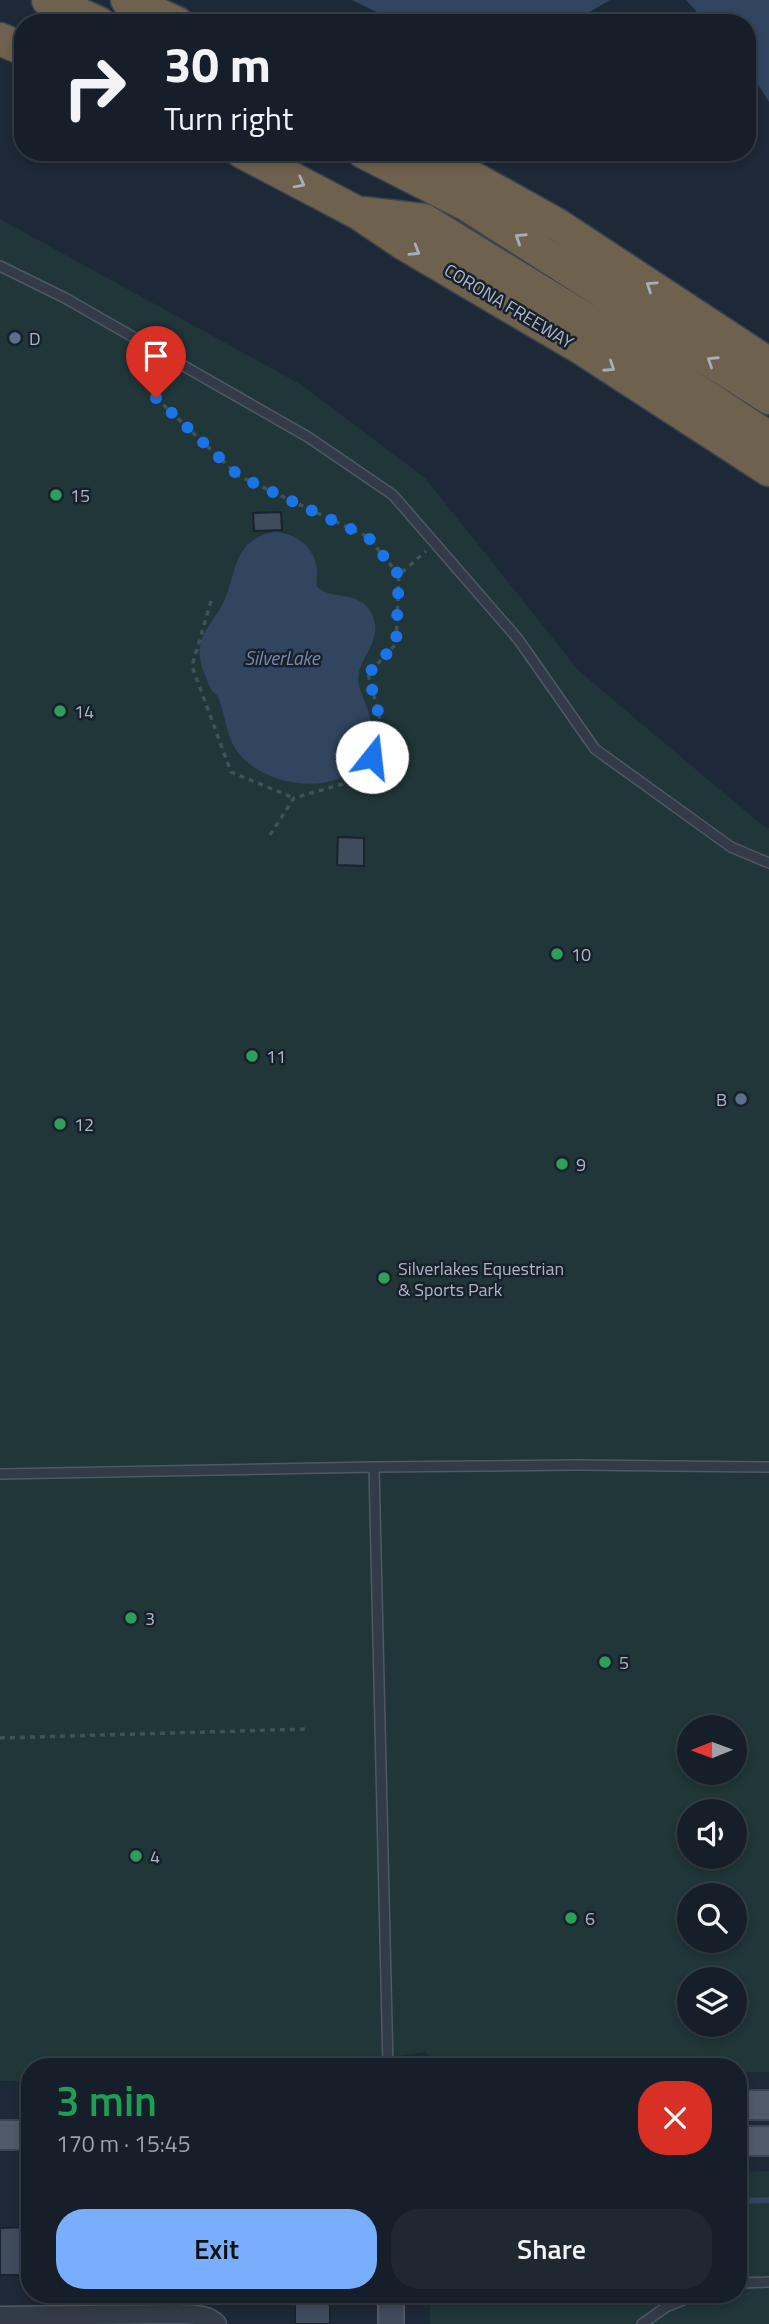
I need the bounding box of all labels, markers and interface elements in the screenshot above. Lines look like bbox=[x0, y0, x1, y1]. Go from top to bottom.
text: 30 m bbox=[164, 26, 271, 101]
icon: right bbox=[49, 42, 140, 133]
text: Turn right bbox=[164, 94, 293, 142]
one-way arrow bbox=[293, 174, 305, 188]
one-way arrow bbox=[515, 234, 528, 247]
one-way arrow bbox=[407, 242, 420, 255]
street label: CORONA FREEWAY bbox=[439, 257, 579, 356]
one-way arrow bbox=[646, 282, 659, 294]
place label: D bbox=[29, 325, 41, 352]
pin bbox=[126, 326, 186, 398]
marker: D bbox=[7, 330, 23, 346]
icon: arrive bbox=[137, 337, 175, 375]
one-way arrow bbox=[706, 356, 719, 369]
one-way arrow bbox=[603, 359, 616, 372]
place label: 15 bbox=[70, 482, 90, 509]
marker: 15 bbox=[48, 487, 64, 503]
water label: SilverLake bbox=[244, 643, 321, 672]
place label: 14 bbox=[74, 698, 94, 725]
marker: 14 bbox=[52, 703, 68, 719]
position arrow bbox=[335, 720, 409, 794]
place label: 10 bbox=[571, 941, 591, 968]
marker: 10 bbox=[549, 946, 565, 962]
place label: 11 bbox=[266, 1043, 286, 1070]
marker: 11 bbox=[244, 1048, 260, 1064]
place label: B bbox=[716, 1086, 727, 1113]
marker: B bbox=[733, 1091, 749, 1107]
place label: 12 bbox=[74, 1111, 94, 1138]
marker: 12 bbox=[52, 1116, 68, 1132]
place label: 9 bbox=[576, 1151, 586, 1178]
marker: 9 bbox=[554, 1156, 570, 1172]
place label: Silverlakes Equestrian & Sports Park bbox=[398, 1255, 564, 1303]
marker: Silverlakes Equestrian & Sports Park bbox=[376, 1270, 392, 1286]
place label: 3 bbox=[145, 1605, 155, 1632]
marker: 3 bbox=[123, 1610, 139, 1626]
place label: 5 bbox=[619, 1649, 629, 1676]
marker: 5 bbox=[597, 1654, 613, 1670]
north arrow bbox=[677, 1715, 747, 1785]
map controls bbox=[677, 1715, 747, 2037]
button: sound bbox=[677, 1799, 747, 1869]
place label: 4 bbox=[150, 1843, 160, 1870]
marker: 4 bbox=[128, 1848, 144, 1864]
button: search bbox=[677, 1883, 747, 1953]
place label: 6 bbox=[585, 1905, 595, 1932]
marker: 6 bbox=[563, 1910, 579, 1926]
button: layers bbox=[677, 1967, 747, 2037]
text: 3 min bbox=[56, 2068, 157, 2132]
button: close bbox=[638, 2081, 712, 2155]
text: 170 m · 15:45 bbox=[56, 2126, 191, 2161]
button: Exit bbox=[56, 2209, 377, 2289]
button: Share bbox=[391, 2209, 712, 2289]

